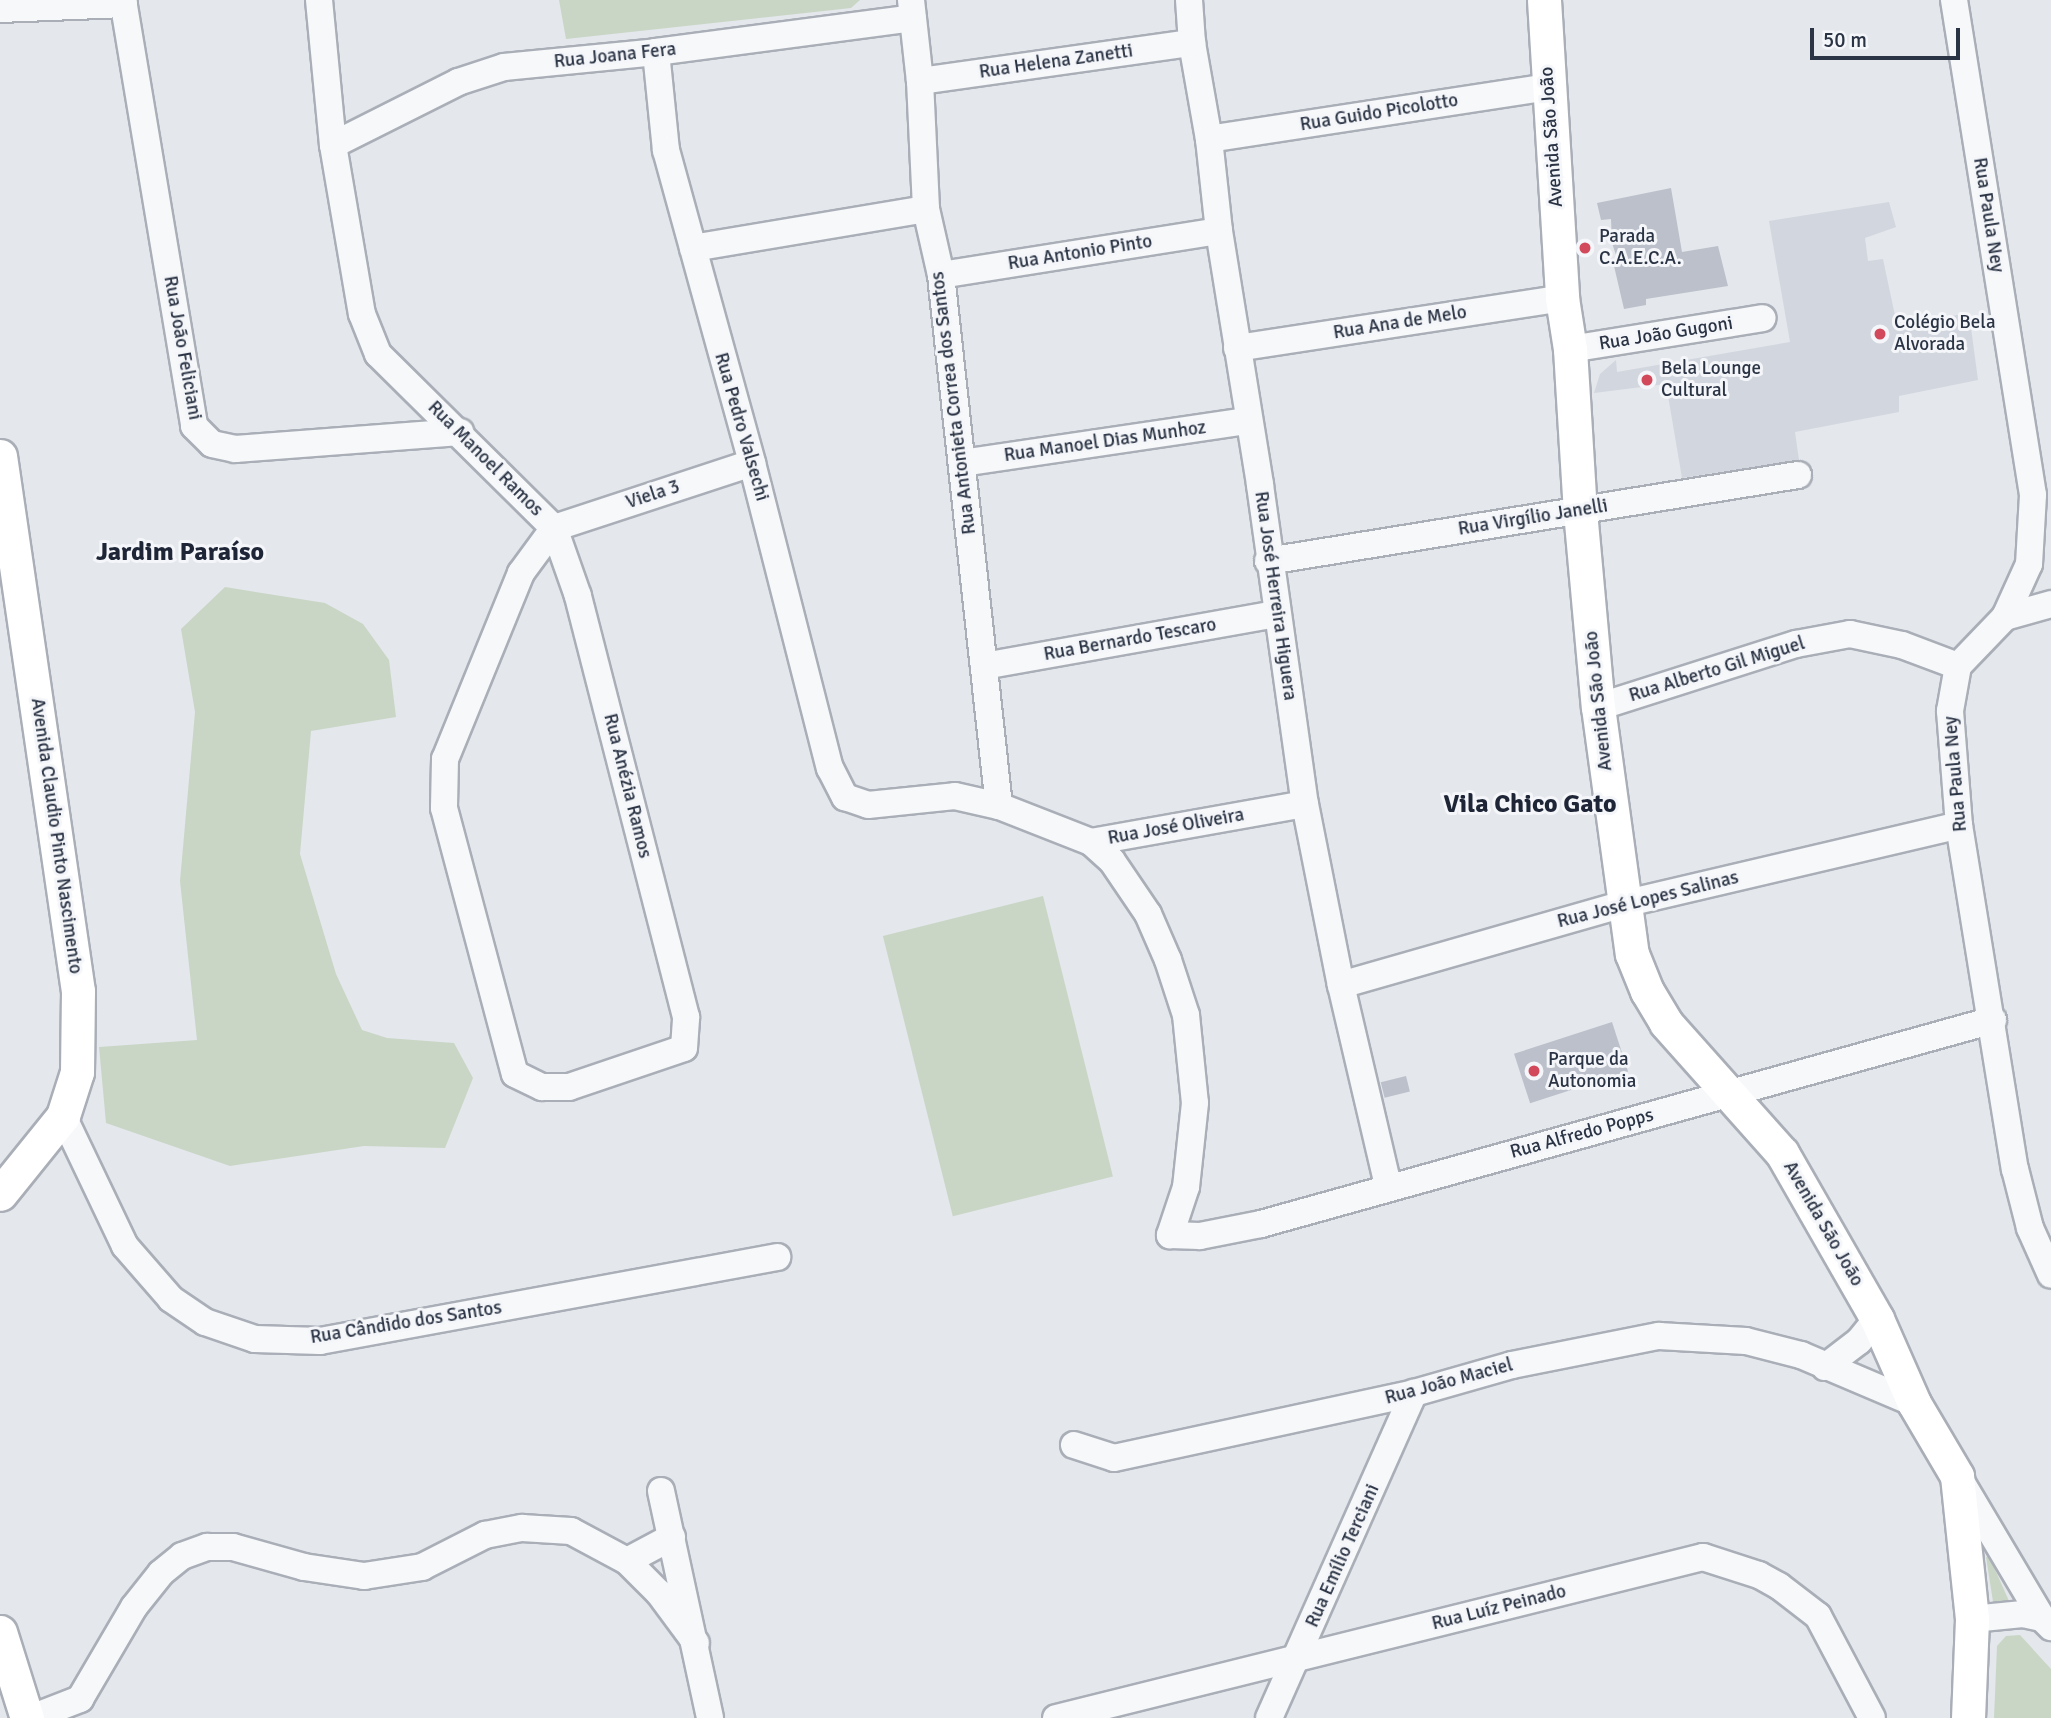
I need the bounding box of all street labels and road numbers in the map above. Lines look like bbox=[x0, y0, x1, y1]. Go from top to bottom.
street label: Rua Joana Fera bbox=[553, 38, 677, 74]
street label: Rua Helena Zanetti bbox=[978, 40, 1134, 84]
street label: Avenida São João bbox=[1536, 66, 1568, 208]
street label: Rua Guido Picolotto bbox=[1298, 89, 1460, 137]
street label: Rua Paula Ney bbox=[1968, 156, 2008, 274]
street label: Rua Antonio Pinto bbox=[1006, 230, 1154, 276]
street label: Rua Antonieta Correa dos Santos bbox=[927, 270, 981, 536]
street label: Rua João Feliciani bbox=[158, 274, 206, 422]
street label: Rua Ana de Melo bbox=[1332, 301, 1468, 345]
street label: Rua João Gugoni bbox=[1597, 312, 1735, 356]
street label: Rua Pedro Valsechi bbox=[709, 350, 773, 504]
street label: Rua Manoel Ramos bbox=[423, 397, 547, 521]
street label: Rua Manoel Dias Munhoz bbox=[1003, 417, 1207, 467]
street label: Viela 3 bbox=[623, 476, 683, 514]
street label: Rua José Herreira Higuera bbox=[1249, 490, 1301, 702]
street label: Rua Virgílio Janelli bbox=[1456, 495, 1610, 541]
street label: Rua Bernardo Tescaro bbox=[1042, 614, 1218, 666]
street label: Avenida São João bbox=[1580, 630, 1618, 772]
street label: Rua Alberto Gil Miguel bbox=[1626, 632, 1808, 708]
street label: Avenida Claudio Pinto Nascimento bbox=[25, 697, 87, 975]
street label: Rua Anézia Ramos bbox=[598, 711, 656, 861]
street label: Rua Paula Ney bbox=[1940, 715, 1972, 833]
street label: Rua José Oliveira bbox=[1106, 804, 1246, 850]
street label: Rua José Lopes Salinas bbox=[1555, 866, 1741, 934]
street label: Rua Alfredo Popps bbox=[1508, 1104, 1656, 1164]
street label: Avenida São João bbox=[1778, 1157, 1868, 1291]
street label: Rua Cândido dos Santos bbox=[309, 1297, 503, 1349]
street label: Rua João Maciel bbox=[1383, 1354, 1515, 1410]
street label: Rua Emílio Terciani bbox=[1301, 1481, 1385, 1631]
street label: Rua Luíz Peinado bbox=[1429, 1580, 1569, 1636]

